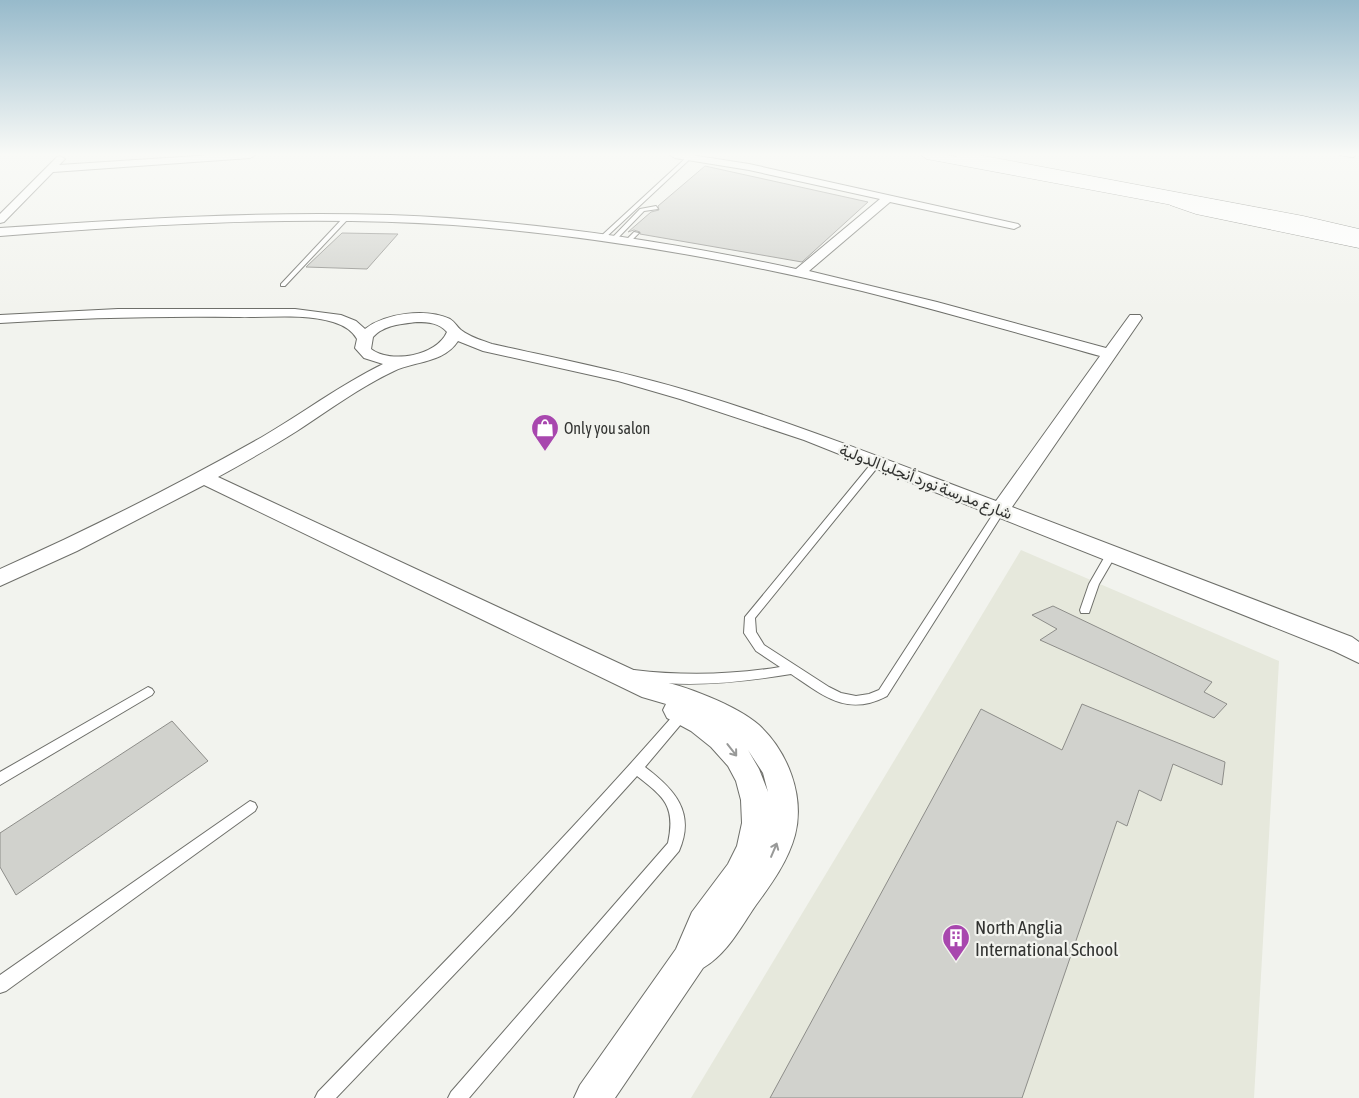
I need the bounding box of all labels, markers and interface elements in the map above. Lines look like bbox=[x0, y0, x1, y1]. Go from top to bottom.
shop icon: Only you salon bbox=[530, 413, 560, 452]
place label: Only you salon bbox=[564, 419, 650, 438]
street label: شارع مدرسة نورد أنجليا الدولية bbox=[836, 440, 1015, 525]
one-way arrow bbox=[726, 743, 737, 756]
one-way arrow bbox=[769, 843, 779, 858]
place label: North Anglia International School bbox=[975, 916, 1118, 960]
building icon: North Anglia International School bbox=[941, 923, 971, 962]

